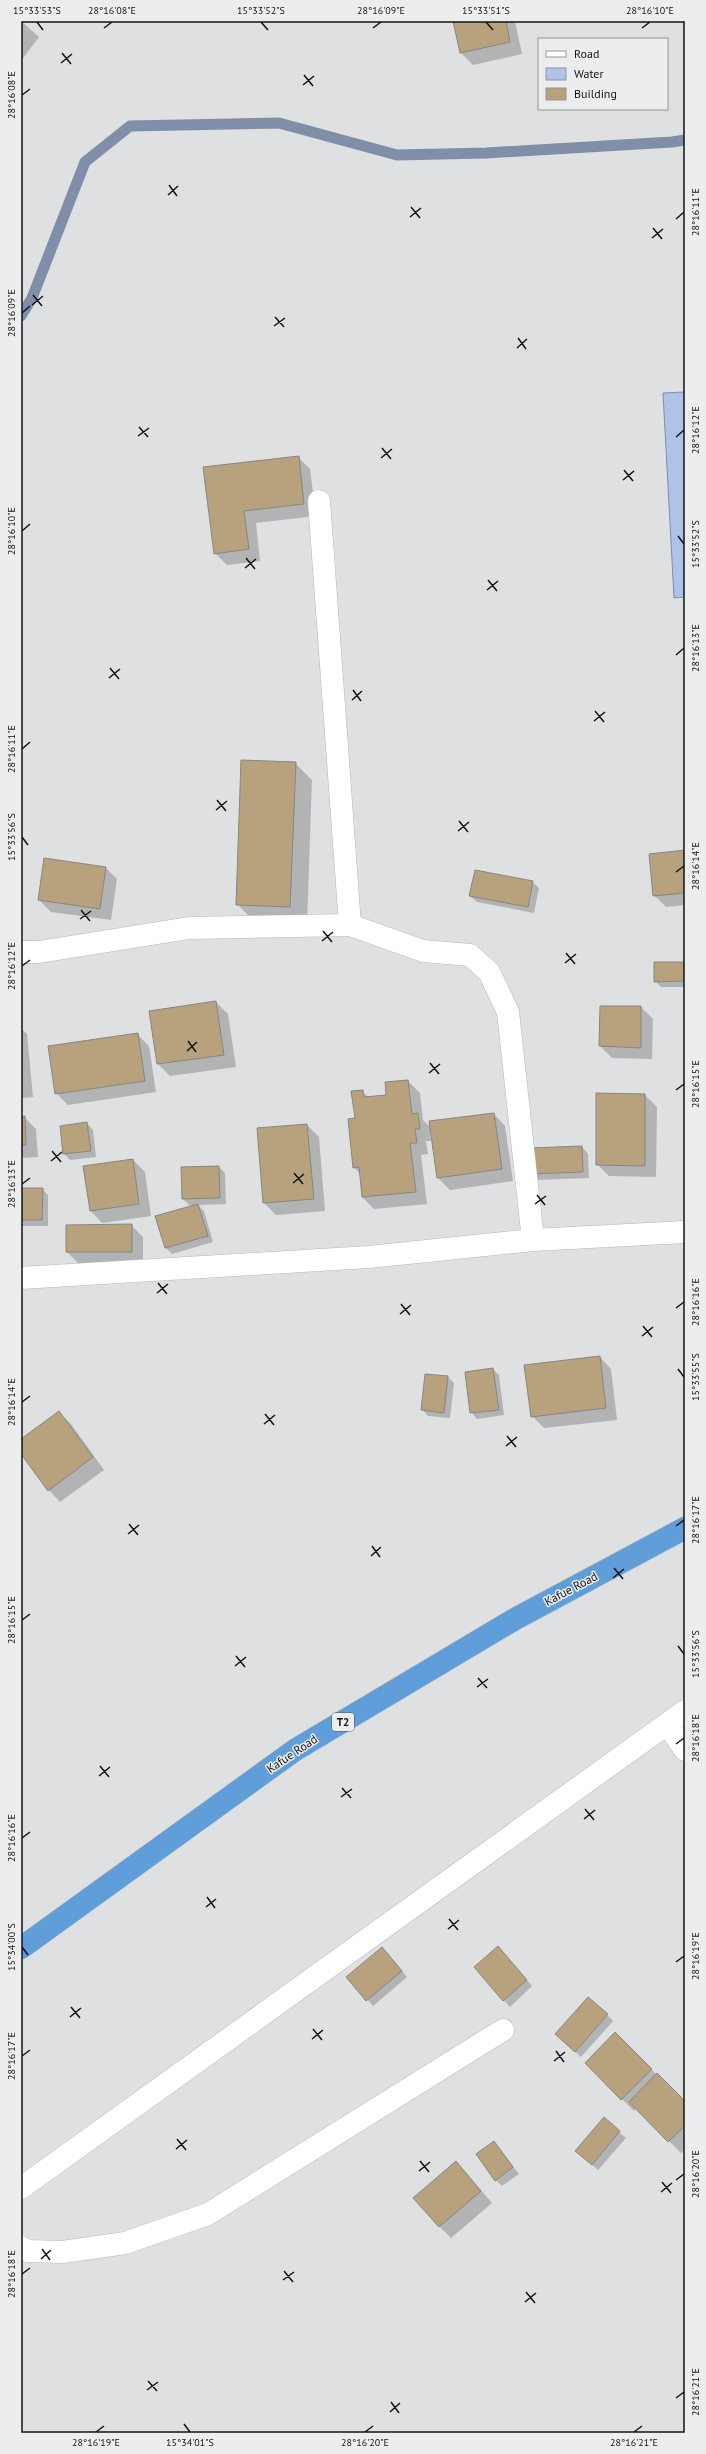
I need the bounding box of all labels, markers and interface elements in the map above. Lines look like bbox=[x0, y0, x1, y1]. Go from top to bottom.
text: 15°33'53"S bbox=[13, 4, 61, 17]
text: 28°16'08"E bbox=[88, 4, 136, 17]
text: 15°33'52"S bbox=[237, 4, 285, 17]
text: 28°16'09"E bbox=[357, 4, 405, 17]
text: 15°33'51"S bbox=[462, 4, 510, 17]
text: 28°16'10"E bbox=[626, 4, 674, 17]
legend bbox=[538, 38, 668, 110]
text: Road bbox=[574, 46, 599, 61]
text: Water bbox=[574, 66, 604, 81]
text: 28°16'08"E bbox=[5, 71, 18, 119]
text: Building bbox=[574, 86, 617, 101]
text: 28°16'11"E bbox=[689, 188, 702, 236]
text: 28°16'09"E bbox=[5, 289, 18, 337]
text: 28°16'12"E bbox=[689, 406, 702, 454]
text: 28°16'10"E bbox=[5, 507, 18, 555]
text: 15°33'52"S bbox=[689, 520, 702, 568]
text: 28°16'13"E bbox=[689, 624, 702, 672]
text: 28°16'11"E bbox=[5, 725, 18, 773]
text: 15°33'56"S bbox=[5, 813, 18, 861]
text: 28°16'14"E bbox=[689, 842, 702, 890]
text: 28°16'12"E bbox=[5, 942, 18, 990]
text: 28°16'15"E bbox=[689, 1060, 702, 1108]
text: 28°16'13"E bbox=[5, 1160, 18, 1208]
text: 28°16'16"E bbox=[689, 1278, 702, 1326]
text: 15°33'55"S bbox=[689, 1353, 702, 1401]
text: 28°16'14"E bbox=[5, 1378, 18, 1426]
text: 28°16'17"E bbox=[689, 1496, 702, 1544]
street label: Kafue Road bbox=[542, 1568, 600, 1609]
text: 28°16'15"E bbox=[5, 1596, 18, 1644]
text: 15°33'56"S bbox=[689, 1630, 702, 1678]
road number: T2 bbox=[332, 1713, 354, 1731]
text: 28°16'18"E bbox=[689, 1714, 702, 1762]
street label: Kafue Road bbox=[264, 1731, 320, 1776]
text: 28°16'16"E bbox=[5, 1814, 18, 1862]
text: 15°34'00"S bbox=[5, 1923, 18, 1971]
text: 28°16'19"E bbox=[689, 1932, 702, 1980]
text: 28°16'17"E bbox=[5, 2032, 18, 2080]
text: 28°16'20"E bbox=[689, 2150, 702, 2198]
text: 28°16'18"E bbox=[5, 2250, 18, 2298]
text: 28°16'21"E bbox=[689, 2368, 702, 2416]
text: 28°16'19"E bbox=[72, 2436, 120, 2449]
text: 15°34'01"S bbox=[166, 2436, 214, 2449]
text: 28°16'20"E bbox=[341, 2436, 389, 2449]
text: 28°16'21"E bbox=[610, 2436, 658, 2449]

